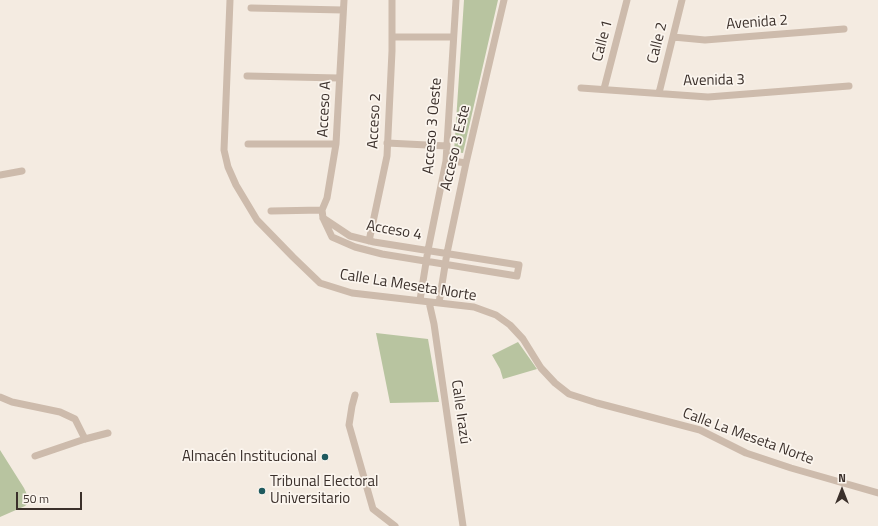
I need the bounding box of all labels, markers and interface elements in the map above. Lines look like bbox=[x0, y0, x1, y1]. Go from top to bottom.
street label: Avenida 2 bbox=[726, 12, 788, 34]
street label: Calle 1 bbox=[589, 18, 617, 64]
street label: Calle 2 bbox=[644, 21, 672, 65]
street label: Avenida 3 bbox=[683, 71, 745, 91]
street label: Acceso 3 Oeste bbox=[420, 77, 446, 175]
street label: Acceso A bbox=[315, 80, 335, 138]
street label: Acceso 2 bbox=[365, 93, 385, 149]
street label: Acceso 3 Este bbox=[437, 103, 475, 193]
street label: Acceso 4 bbox=[365, 217, 423, 245]
street label: Calle La Meseta Norte bbox=[338, 266, 478, 306]
street label: Calle Irazú bbox=[447, 379, 473, 445]
street label: Calle La Meseta Norte bbox=[680, 405, 816, 469]
place label: Almacén Institucional bbox=[182, 448, 317, 466]
marker: Almacén Institucional bbox=[320, 452, 330, 462]
north arrow bbox=[822, 470, 862, 510]
text: N bbox=[838, 470, 846, 486]
place label: Tribunal Electoral Universitario bbox=[270, 473, 378, 508]
scale bar bbox=[18, 484, 84, 510]
marker: Tribunal Electoral Universitario bbox=[257, 486, 267, 496]
text: 50 m bbox=[23, 489, 49, 508]

